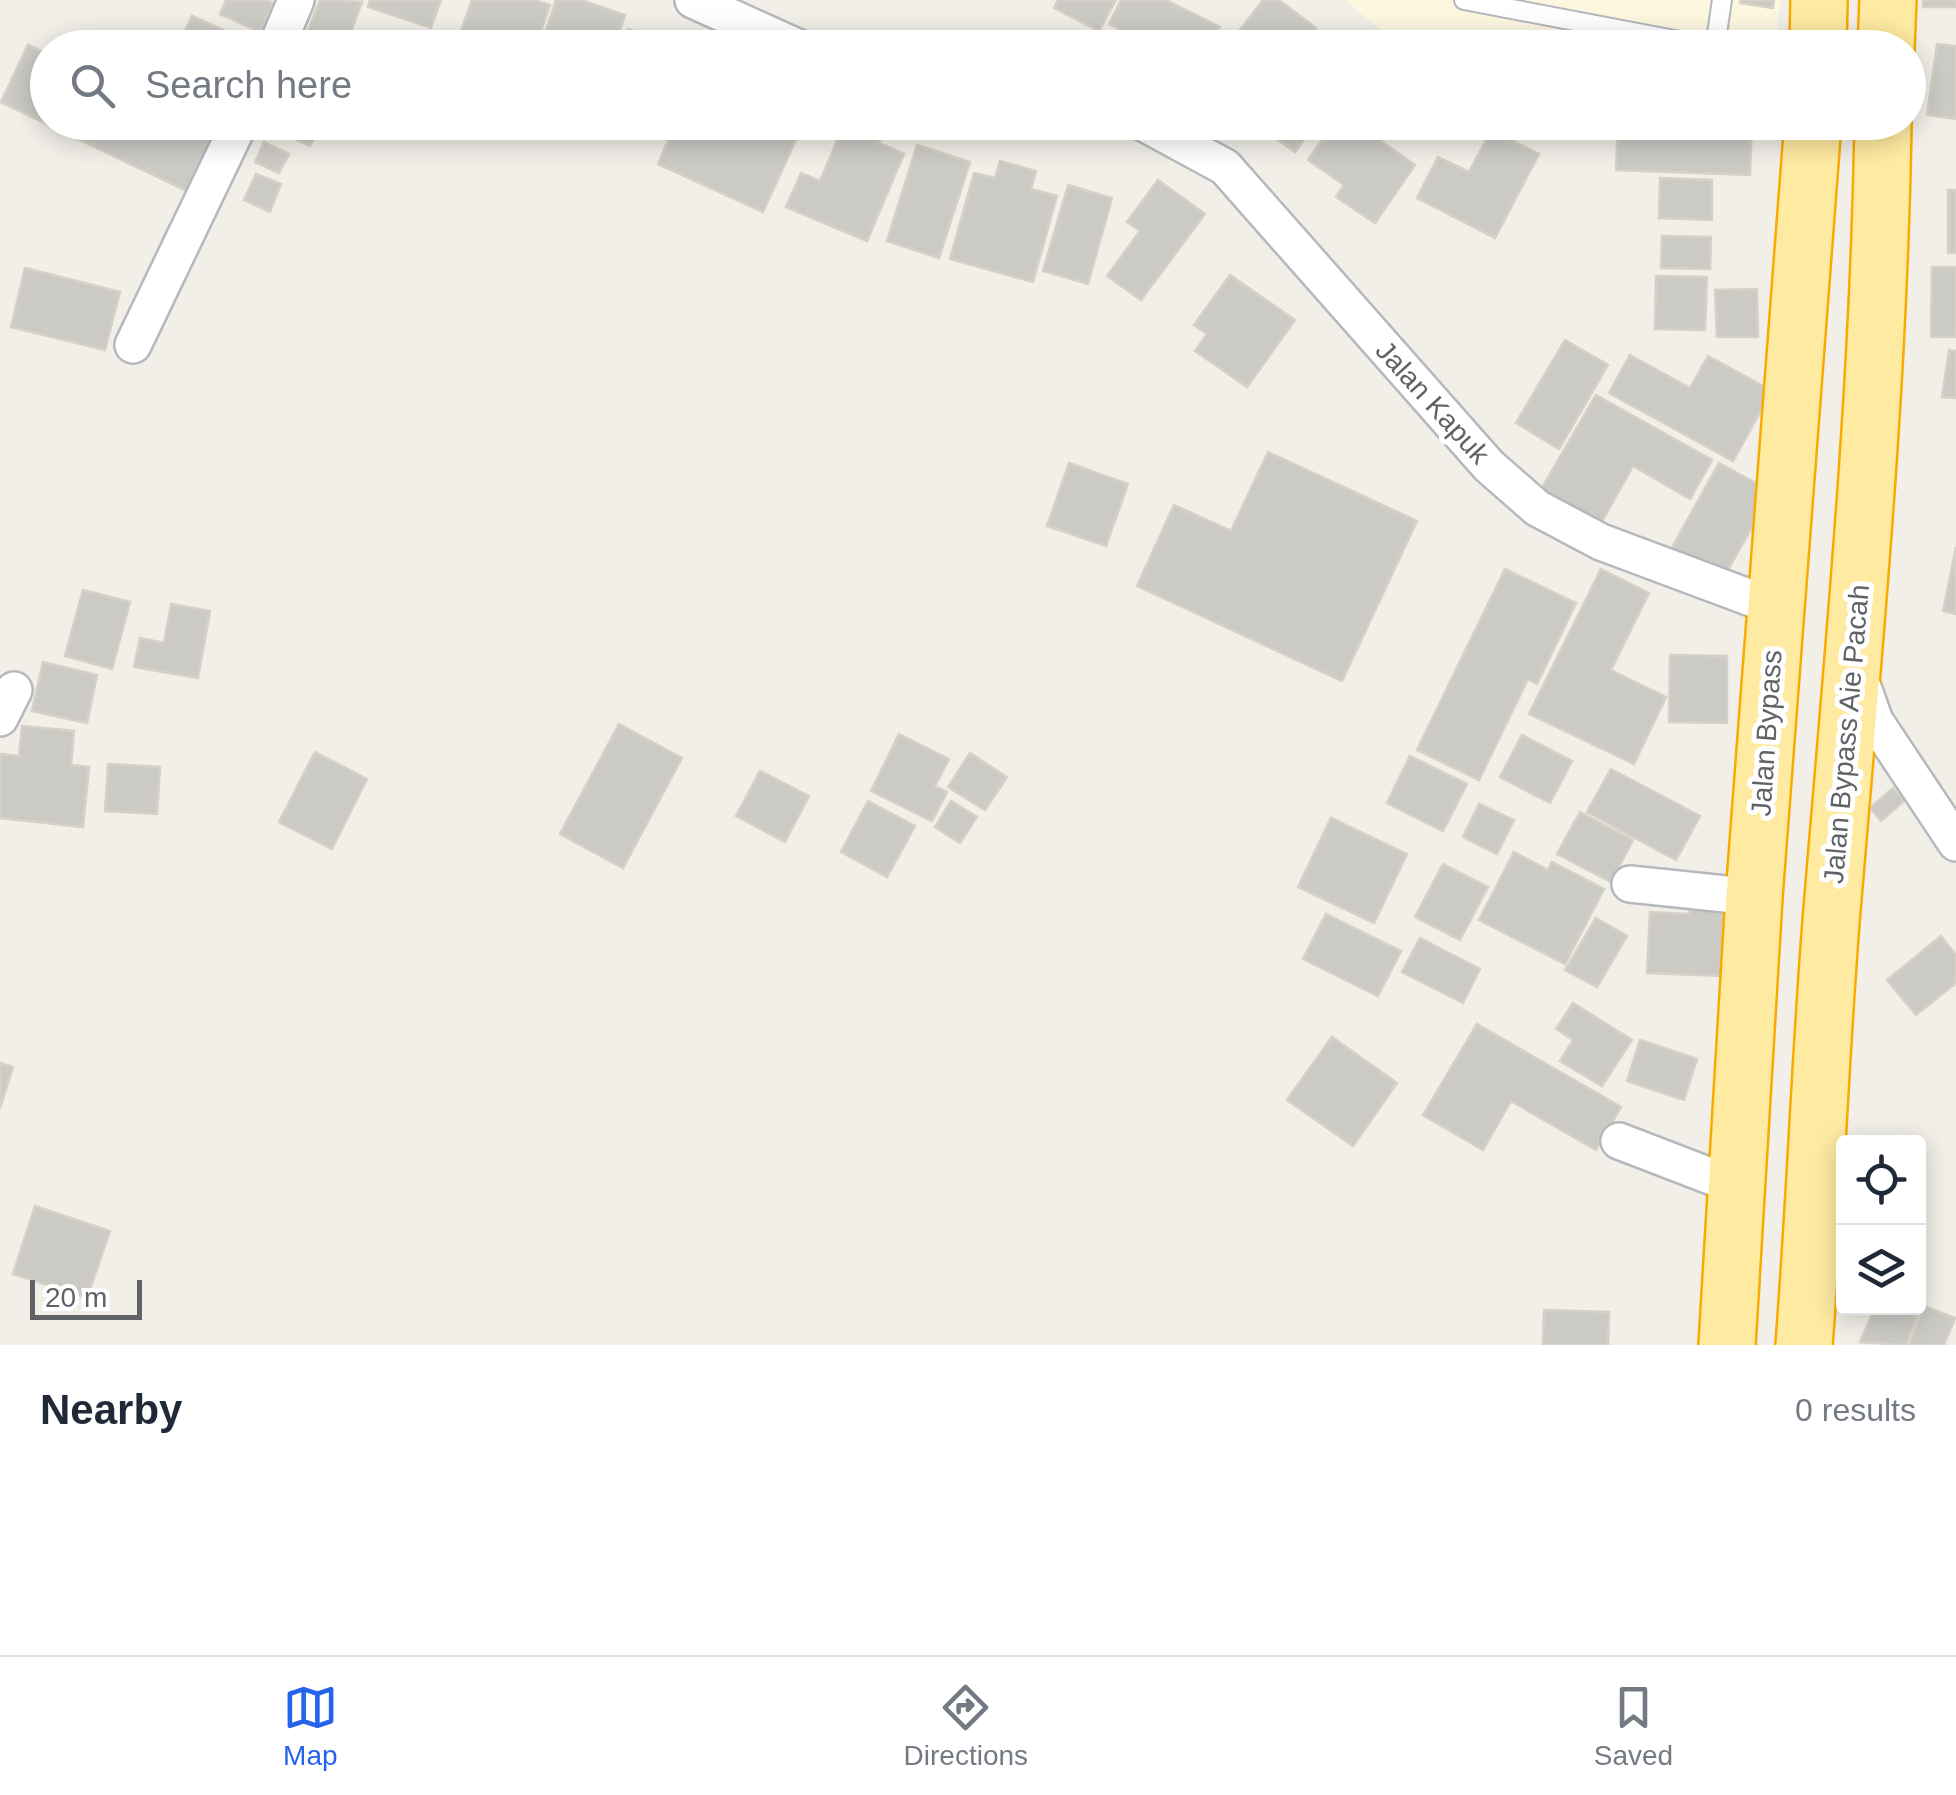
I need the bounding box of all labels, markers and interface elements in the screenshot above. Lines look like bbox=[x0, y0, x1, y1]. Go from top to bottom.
search box bbox=[30, 30, 1926, 140]
icon: search bbox=[65, 58, 120, 113]
text: Search here bbox=[145, 64, 352, 106]
street label: Jalan Kapuk bbox=[1370, 335, 1496, 471]
street label: Jalan Bypass Aie Pacah bbox=[1818, 583, 1875, 885]
street label: Jalan Bypass bbox=[1745, 649, 1788, 817]
map controls bbox=[1836, 1135, 1926, 1315]
button: locate bbox=[1836, 1135, 1926, 1225]
button: layers bbox=[1836, 1225, 1926, 1315]
scale bar bbox=[30, 1275, 142, 1320]
text: 20 m bbox=[45, 1282, 107, 1313]
text: Nearby bbox=[40, 1386, 182, 1433]
text: 0 results bbox=[1795, 1392, 1916, 1428]
tab: Map bbox=[283, 1680, 338, 1772]
tab: Directions bbox=[904, 1680, 1028, 1772]
tab: Saved bbox=[1594, 1680, 1673, 1772]

